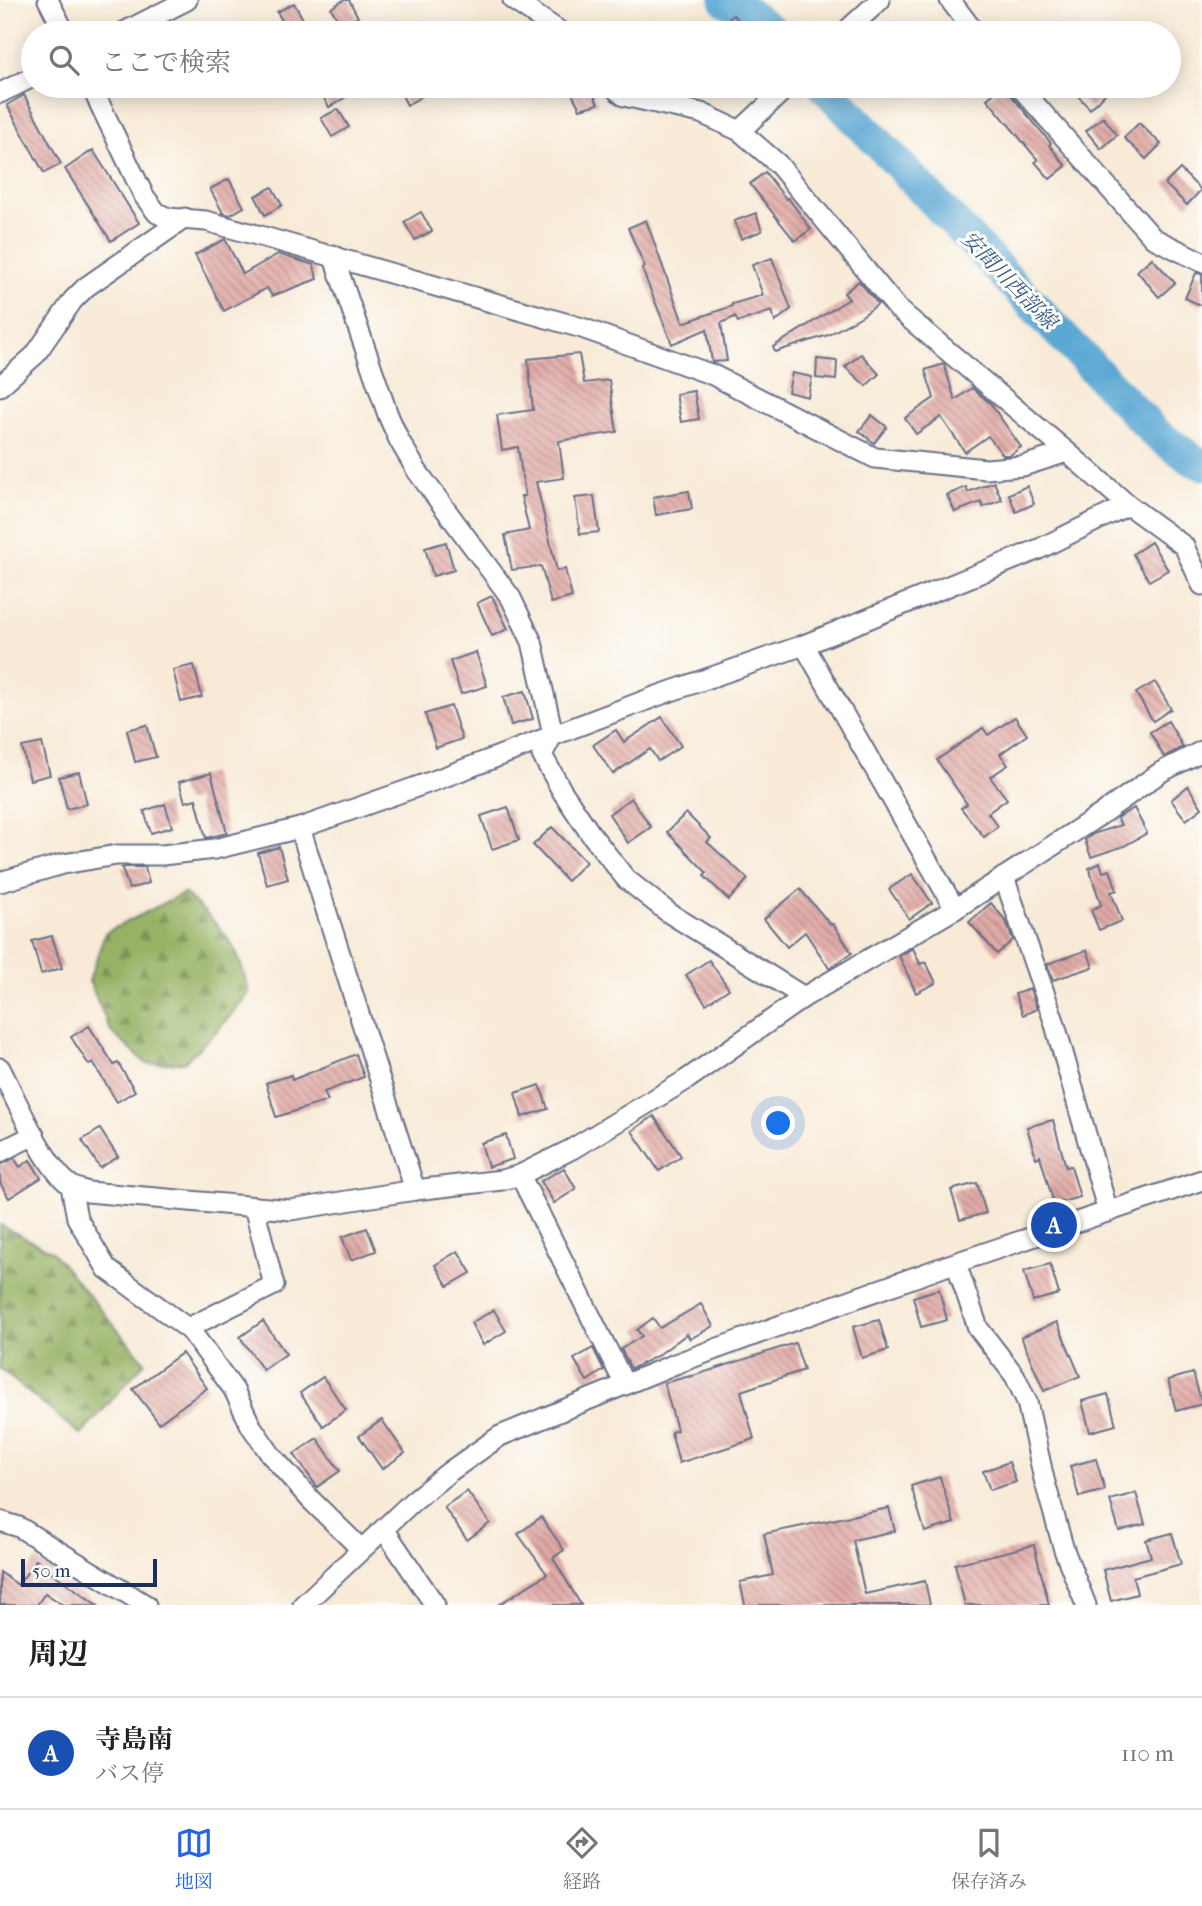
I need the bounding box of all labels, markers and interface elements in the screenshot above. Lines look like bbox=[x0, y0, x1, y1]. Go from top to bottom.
search box bbox=[21, 21, 1181, 98]
icon: search bbox=[45, 41, 83, 79]
text: ここで検索 bbox=[101, 47, 231, 78]
water label: 安間川西部線 bbox=[957, 226, 1063, 336]
your location bbox=[761, 1106, 795, 1140]
pin: A bbox=[1031, 1199, 1077, 1251]
scale bar bbox=[21, 1556, 158, 1588]
text: 50 m bbox=[32, 1560, 71, 1582]
text: 周辺 bbox=[28, 1637, 88, 1672]
text: 寺島南 bbox=[95, 1724, 173, 1755]
text: A bbox=[44, 1740, 58, 1767]
text: 110 m bbox=[1121, 1740, 1174, 1767]
text: バス停 bbox=[95, 1760, 164, 1787]
tab: 地図 bbox=[175, 1824, 213, 1893]
tab: 経路 bbox=[563, 1824, 601, 1893]
tab: 保存済み bbox=[951, 1824, 1027, 1893]

